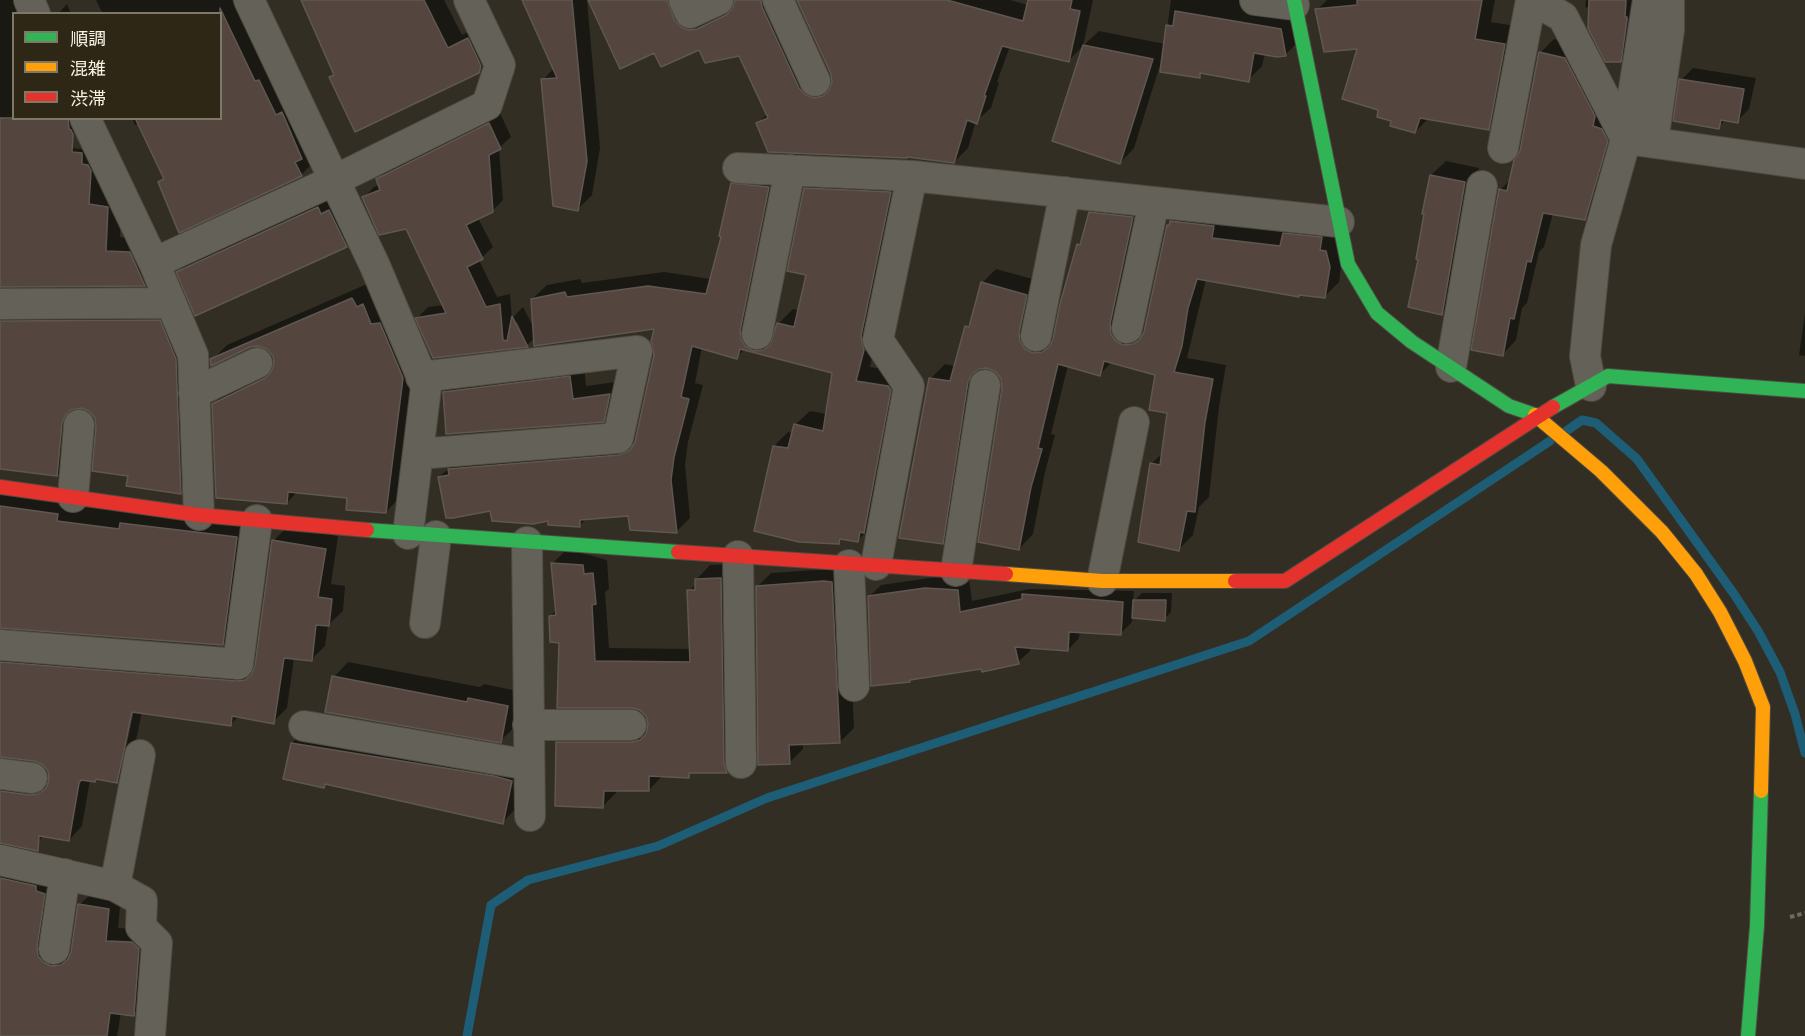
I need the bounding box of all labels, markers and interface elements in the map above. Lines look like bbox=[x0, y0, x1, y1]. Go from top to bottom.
legend bbox=[12, 12, 222, 120]
text: 順調 bbox=[70, 27, 106, 49]
text: 混雑 bbox=[70, 57, 106, 79]
text: 渋滞 bbox=[70, 87, 106, 109]

